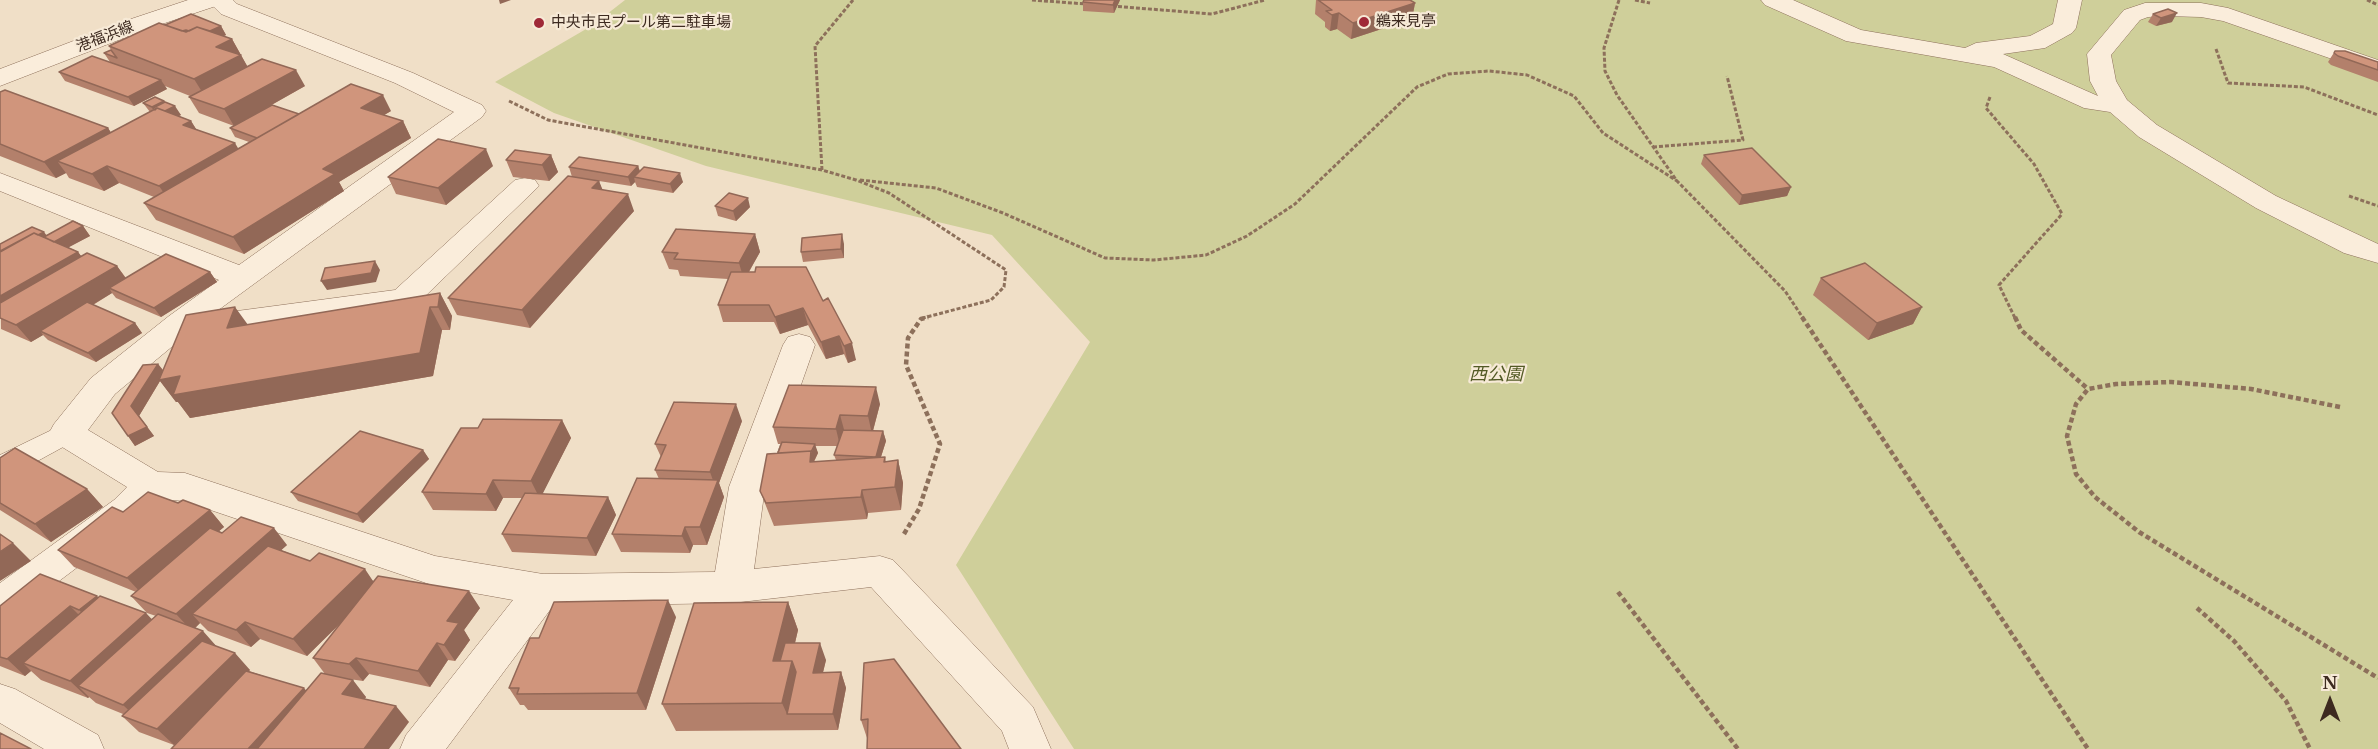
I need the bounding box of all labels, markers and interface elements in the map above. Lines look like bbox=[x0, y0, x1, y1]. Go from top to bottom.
place label: 鵜来見亭 bbox=[1376, 13, 1436, 31]
place label: 中央市民プール第二駐車場 bbox=[551, 14, 731, 32]
marker: 鵜来見亭 bbox=[1357, 15, 1371, 29]
marker: 中央市民プール第二駐車場 bbox=[532, 16, 546, 30]
street label: 港福浜線 bbox=[74, 18, 136, 56]
park label: 西公園 bbox=[1469, 364, 1523, 386]
north arrow bbox=[2300, 671, 2360, 731]
text: N bbox=[2322, 673, 2338, 693]

